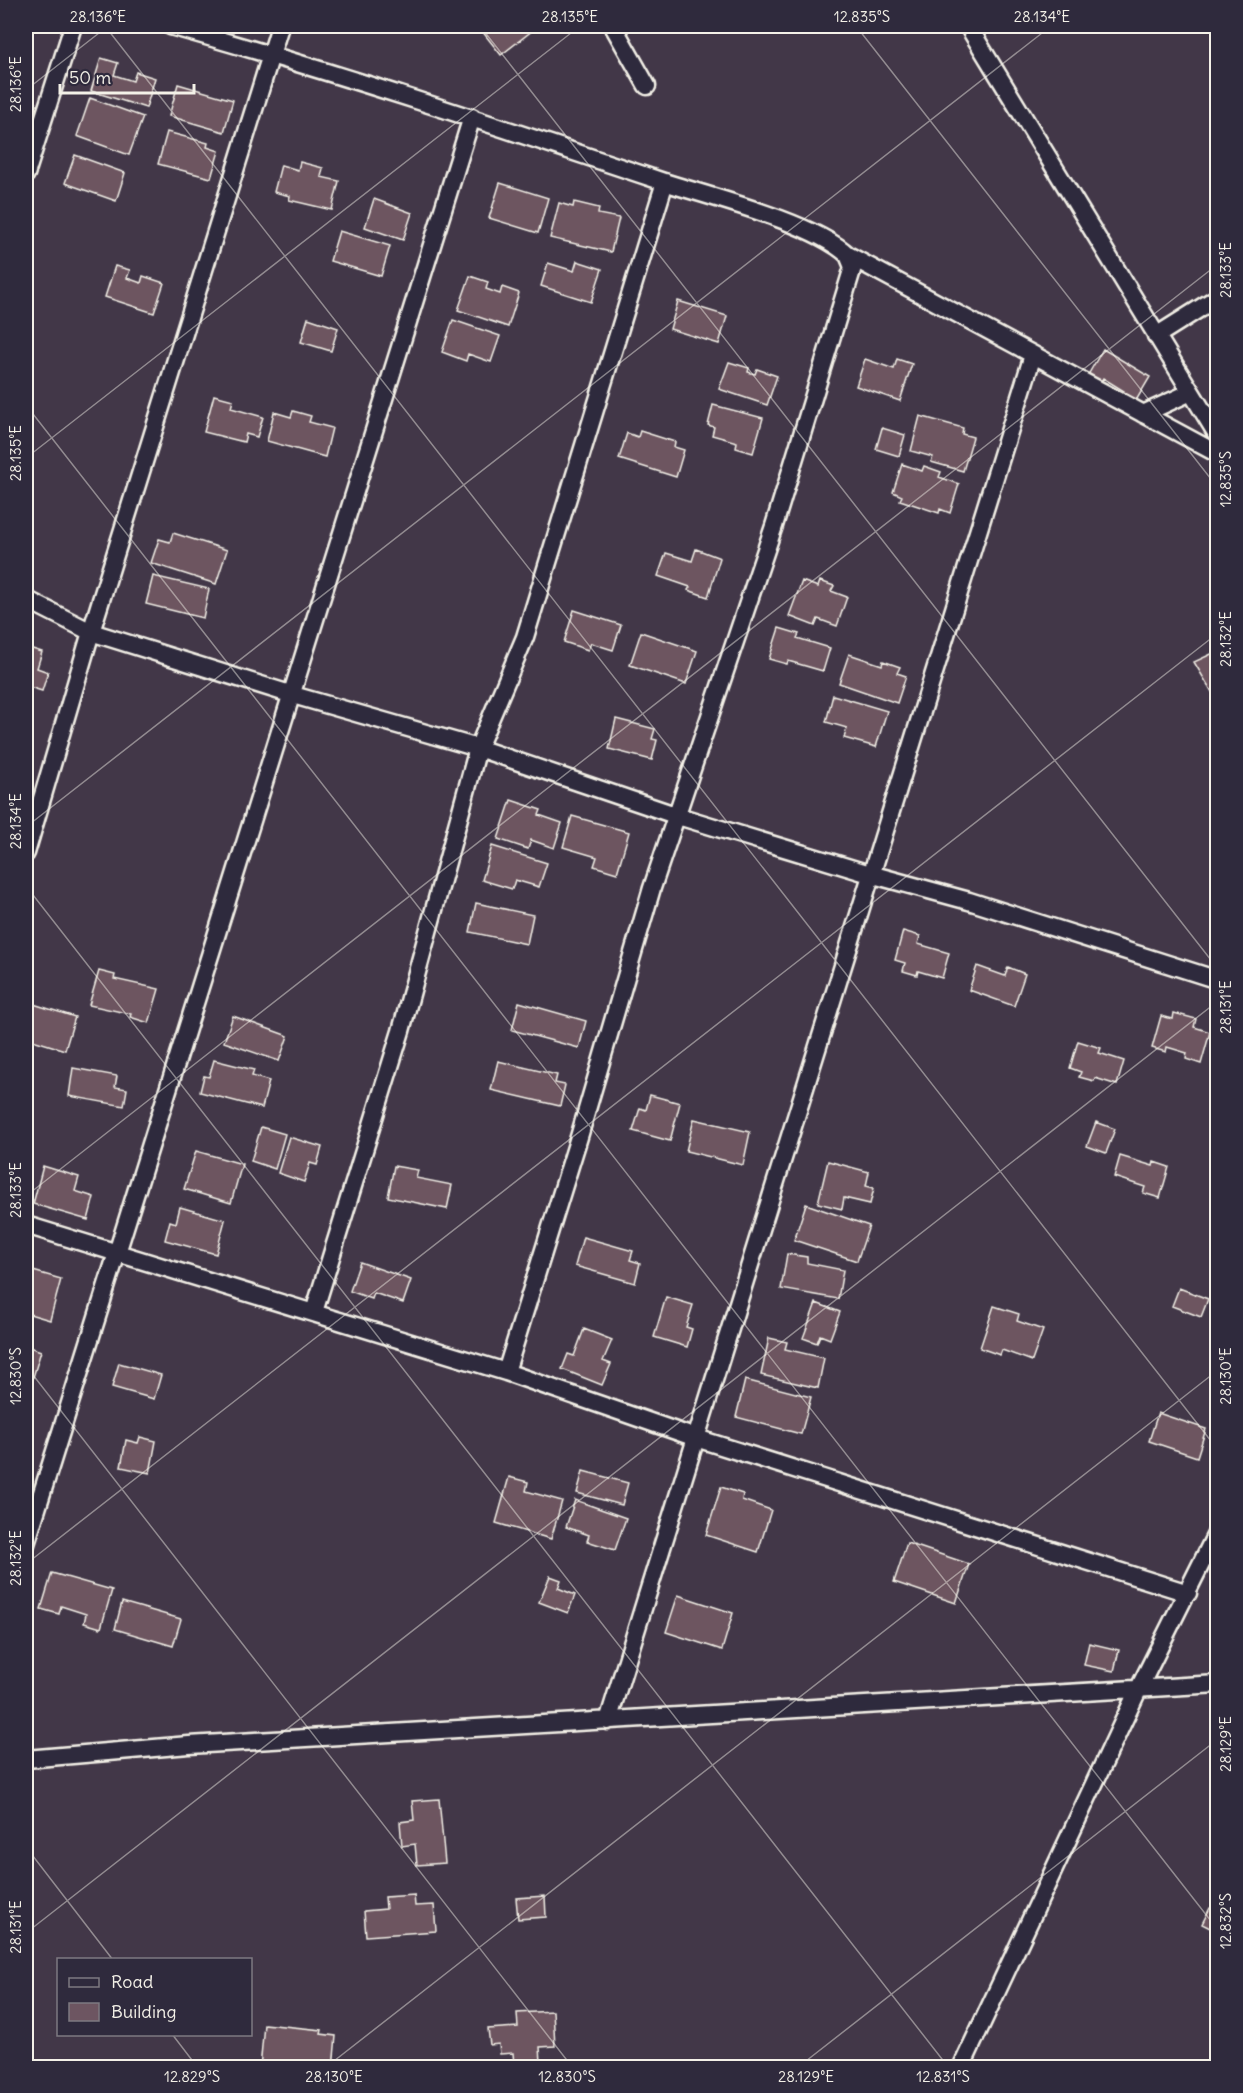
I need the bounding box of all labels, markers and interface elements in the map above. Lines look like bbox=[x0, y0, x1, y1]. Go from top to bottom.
text: 28.136°E bbox=[70, 7, 126, 26]
text: 28.135°E bbox=[542, 7, 598, 26]
text: 12.835°S bbox=[834, 7, 890, 26]
text: 28.134°E bbox=[1014, 7, 1070, 26]
text: 28.136°E bbox=[6, 56, 25, 112]
scale bar bbox=[60, 57, 194, 95]
text: 50 m bbox=[69, 66, 111, 89]
text: 28.133°E bbox=[1216, 242, 1235, 298]
text: 28.135°E bbox=[6, 425, 25, 481]
text: 12.835°S bbox=[1216, 451, 1235, 507]
text: 28.132°E bbox=[1216, 611, 1235, 667]
text: 28.134°E bbox=[6, 793, 25, 849]
text: 28.131°E bbox=[1216, 980, 1235, 1034]
text: 28.133°E bbox=[6, 1162, 25, 1218]
text: 12.830°S bbox=[6, 1347, 25, 1405]
text: 28.130°E bbox=[1216, 1347, 1235, 1405]
text: 28.132°E bbox=[6, 1530, 25, 1586]
text: 28.129°E bbox=[1216, 1716, 1235, 1772]
text: 12.832°S bbox=[1216, 1893, 1235, 1949]
text: 28.131°E bbox=[6, 1900, 25, 1954]
legend bbox=[57, 1958, 252, 2036]
text: Road bbox=[111, 1970, 154, 1993]
text: Building bbox=[111, 2000, 176, 2023]
text: 12.829°S bbox=[164, 2067, 220, 2086]
text: 28.130°E bbox=[305, 2067, 363, 2086]
text: 12.830°S bbox=[538, 2067, 596, 2086]
text: 28.129°E bbox=[778, 2067, 834, 2086]
text: 12.831°S bbox=[916, 2067, 970, 2086]

